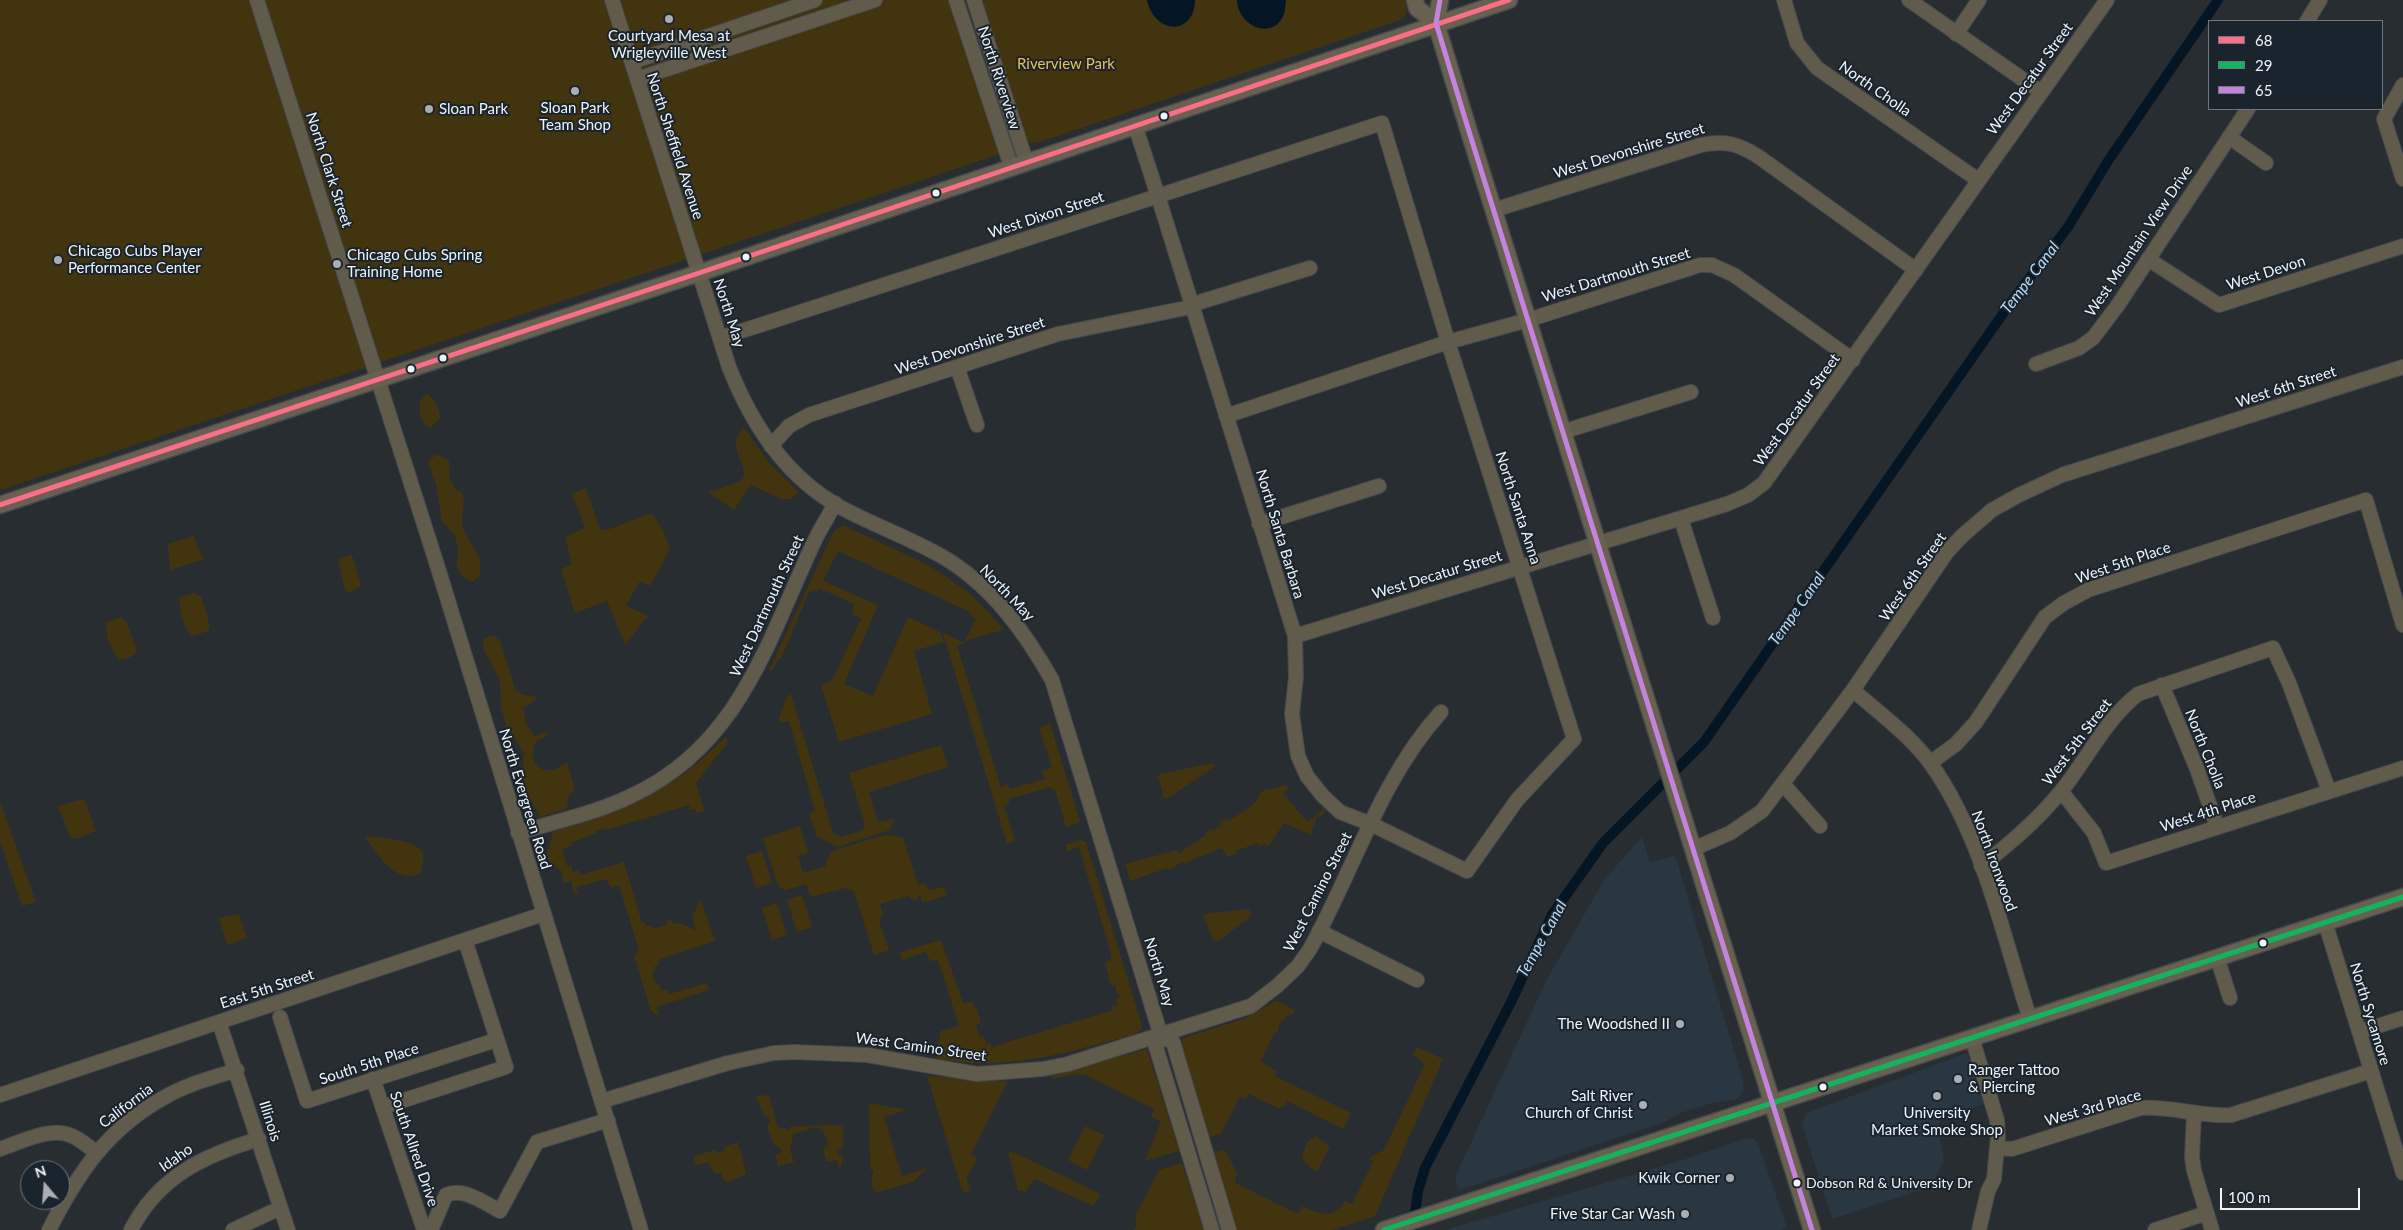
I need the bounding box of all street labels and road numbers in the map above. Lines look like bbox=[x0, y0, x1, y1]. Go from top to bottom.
street label: West Decatur Street bbox=[1983, 19, 2077, 139]
street label: North Riverview bbox=[974, 24, 1024, 132]
street label: North Cholla bbox=[1835, 57, 1915, 121]
street label: North Sheffield Avenue bbox=[643, 70, 707, 222]
street label: North Clark Street bbox=[302, 110, 356, 230]
street label: West Devonshire Street bbox=[1551, 119, 1707, 183]
street label: West Mountain View Drive bbox=[2082, 162, 2196, 320]
street label: West Dixon Street bbox=[986, 188, 1106, 242]
street label: West Dartmouth Street bbox=[1540, 244, 1692, 306]
street label: West Devon bbox=[2224, 252, 2308, 294]
street label: North May bbox=[709, 276, 749, 350]
street label: West Devonshire Street bbox=[893, 313, 1047, 379]
street label: West Decatur Street bbox=[1750, 350, 1844, 470]
street label: West 6th Street bbox=[2234, 362, 2338, 412]
street label: North Santa Anna bbox=[1491, 449, 1545, 567]
street label: North Santa Barbara bbox=[1252, 467, 1308, 601]
street label: West 6th Street bbox=[1876, 529, 1950, 625]
street label: West Dartmouth Street bbox=[726, 532, 808, 680]
street label: West 5th Place bbox=[2073, 538, 2173, 588]
street label: West Decatur Street bbox=[1370, 547, 1504, 603]
street label: North May bbox=[976, 561, 1038, 625]
street label: West 5th Street bbox=[2038, 695, 2116, 789]
street label: North Cholla bbox=[2181, 707, 2229, 791]
street label: North Evergreen Road bbox=[495, 727, 555, 871]
street label: West 4th Place bbox=[2158, 788, 2258, 836]
street label: North Ironwood bbox=[1967, 808, 2021, 914]
street label: West Camino Street bbox=[1280, 829, 1356, 955]
street label: North May bbox=[1140, 935, 1178, 1009]
street label: North Sycamore bbox=[2346, 960, 2394, 1068]
street label: East 5th Street bbox=[218, 965, 316, 1013]
street label: West Camino Street bbox=[854, 1029, 988, 1065]
street label: South 5th Place bbox=[317, 1039, 421, 1089]
street label: California bbox=[95, 1080, 157, 1132]
street label: West 3rd Place bbox=[2043, 1086, 2143, 1130]
street label: South Allred Drive bbox=[386, 1089, 442, 1209]
street label: Illinois bbox=[255, 1098, 285, 1144]
street label: Idaho bbox=[156, 1140, 196, 1176]

